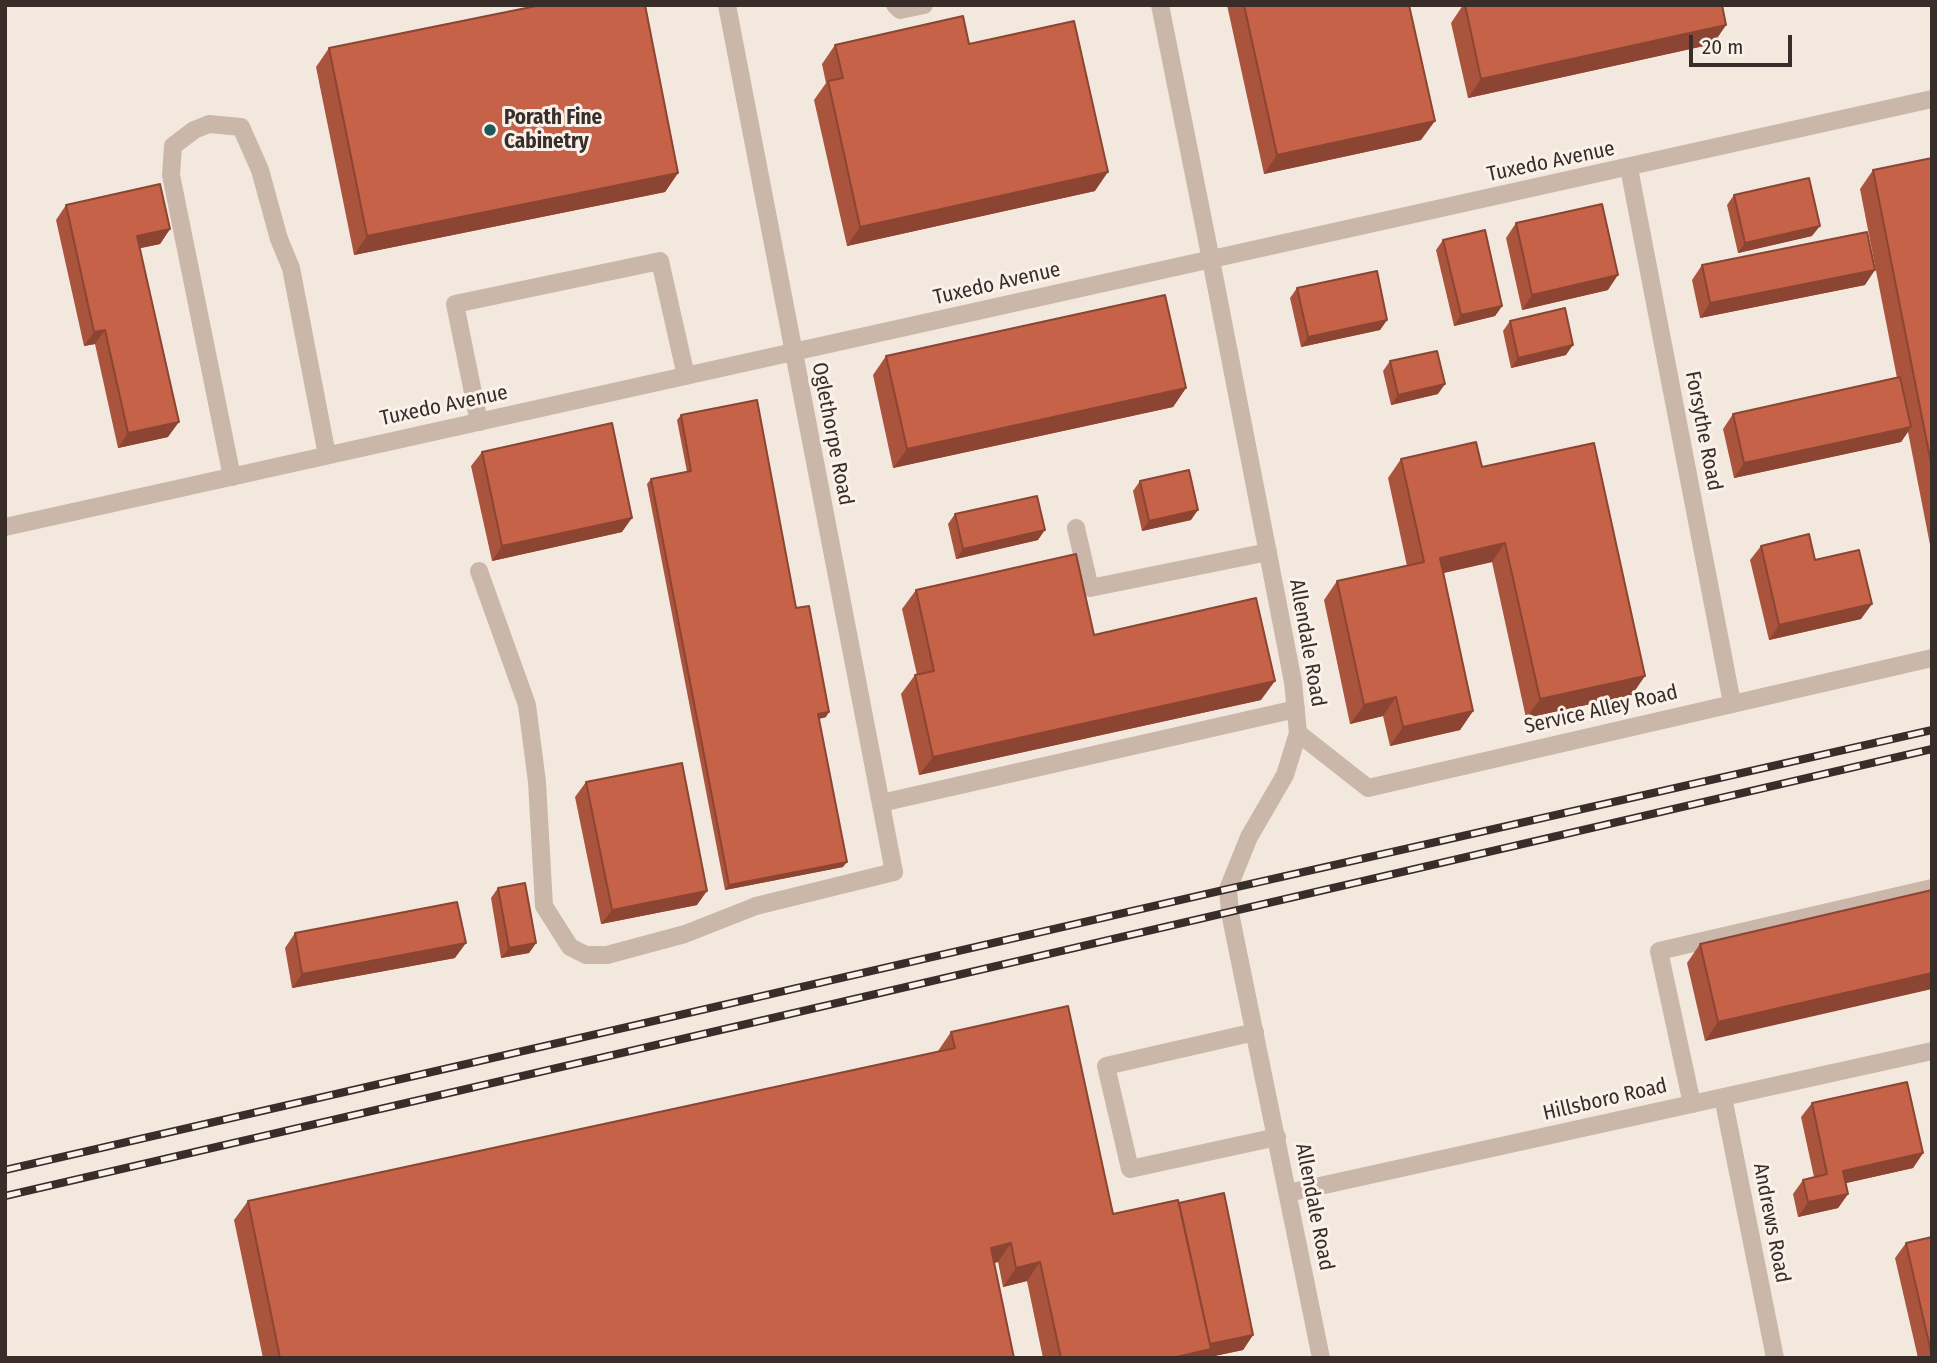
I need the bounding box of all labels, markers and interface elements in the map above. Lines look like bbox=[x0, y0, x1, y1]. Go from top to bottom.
scale bar bbox=[1692, 21, 1795, 65]
text: 20 m bbox=[1702, 34, 1743, 60]
place label: Porath Fine Cabinetry bbox=[504, 105, 602, 155]
marker: Porath Fine Cabinetry bbox=[482, 122, 498, 138]
street label: Tuxedo Avenue bbox=[1485, 136, 1617, 188]
street label: Tuxedo Avenue bbox=[931, 257, 1063, 311]
street label: Oglethorpe Road bbox=[806, 360, 858, 508]
street label: Forsythe Road bbox=[1679, 369, 1727, 493]
street label: Tuxedo Avenue bbox=[378, 380, 510, 432]
street label: Allendale Road bbox=[1283, 577, 1331, 709]
street label: Service Alley Road bbox=[1522, 680, 1680, 740]
street label: Hillsboro Road bbox=[1541, 1073, 1669, 1127]
street label: Allendale Road bbox=[1289, 1141, 1339, 1273]
street label: Andrews Road bbox=[1747, 1161, 1795, 1285]

